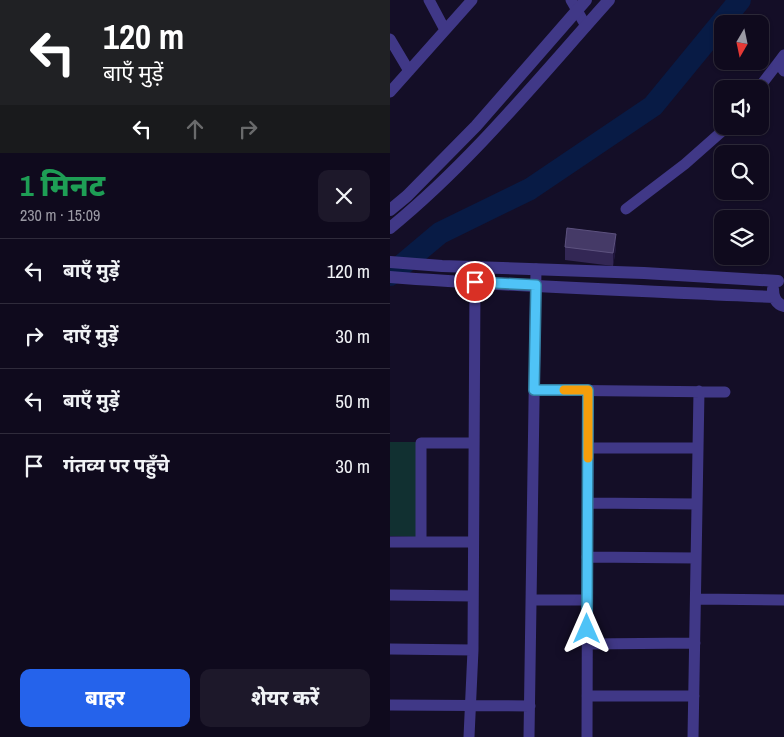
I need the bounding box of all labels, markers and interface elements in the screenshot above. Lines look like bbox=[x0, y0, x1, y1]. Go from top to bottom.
text: 120 m bbox=[103, 13, 184, 60]
north arrow bbox=[714, 15, 769, 70]
map controls bbox=[714, 15, 769, 265]
icon: left bbox=[20, 20, 85, 85]
text: बाएँ मुड़ें bbox=[103, 58, 163, 88]
button: sound bbox=[714, 80, 769, 135]
icon: left bbox=[128, 115, 156, 143]
icon: ahead bbox=[181, 115, 209, 143]
icon: right bbox=[234, 115, 262, 143]
button: search bbox=[714, 145, 769, 200]
text: 1 मिनट bbox=[20, 165, 105, 205]
button: close bbox=[318, 170, 370, 222]
text: 230 m · 15:09 bbox=[20, 204, 100, 226]
button: layers bbox=[714, 210, 769, 265]
icon: left bbox=[20, 257, 48, 285]
text: बाएँ मुड़ें bbox=[63, 257, 119, 283]
text: 120 m bbox=[327, 258, 370, 284]
pin bbox=[454, 261, 496, 303]
icon: arrive bbox=[461, 268, 489, 296]
icon: right bbox=[20, 322, 48, 350]
text: दाएँ मुड़ें bbox=[63, 322, 118, 348]
text: 30 m bbox=[335, 323, 370, 349]
icon: left bbox=[20, 387, 48, 415]
text: बाएँ मुड़ें bbox=[63, 387, 119, 413]
text: 50 m bbox=[335, 388, 370, 414]
icon: arrive bbox=[20, 452, 48, 480]
text: गंतव्य पर पहुँचे bbox=[63, 452, 169, 478]
text: 30 m bbox=[335, 453, 370, 479]
position arrow bbox=[560, 602, 612, 654]
button: बाहर bbox=[20, 669, 190, 727]
button: शेयर करें bbox=[200, 669, 370, 727]

